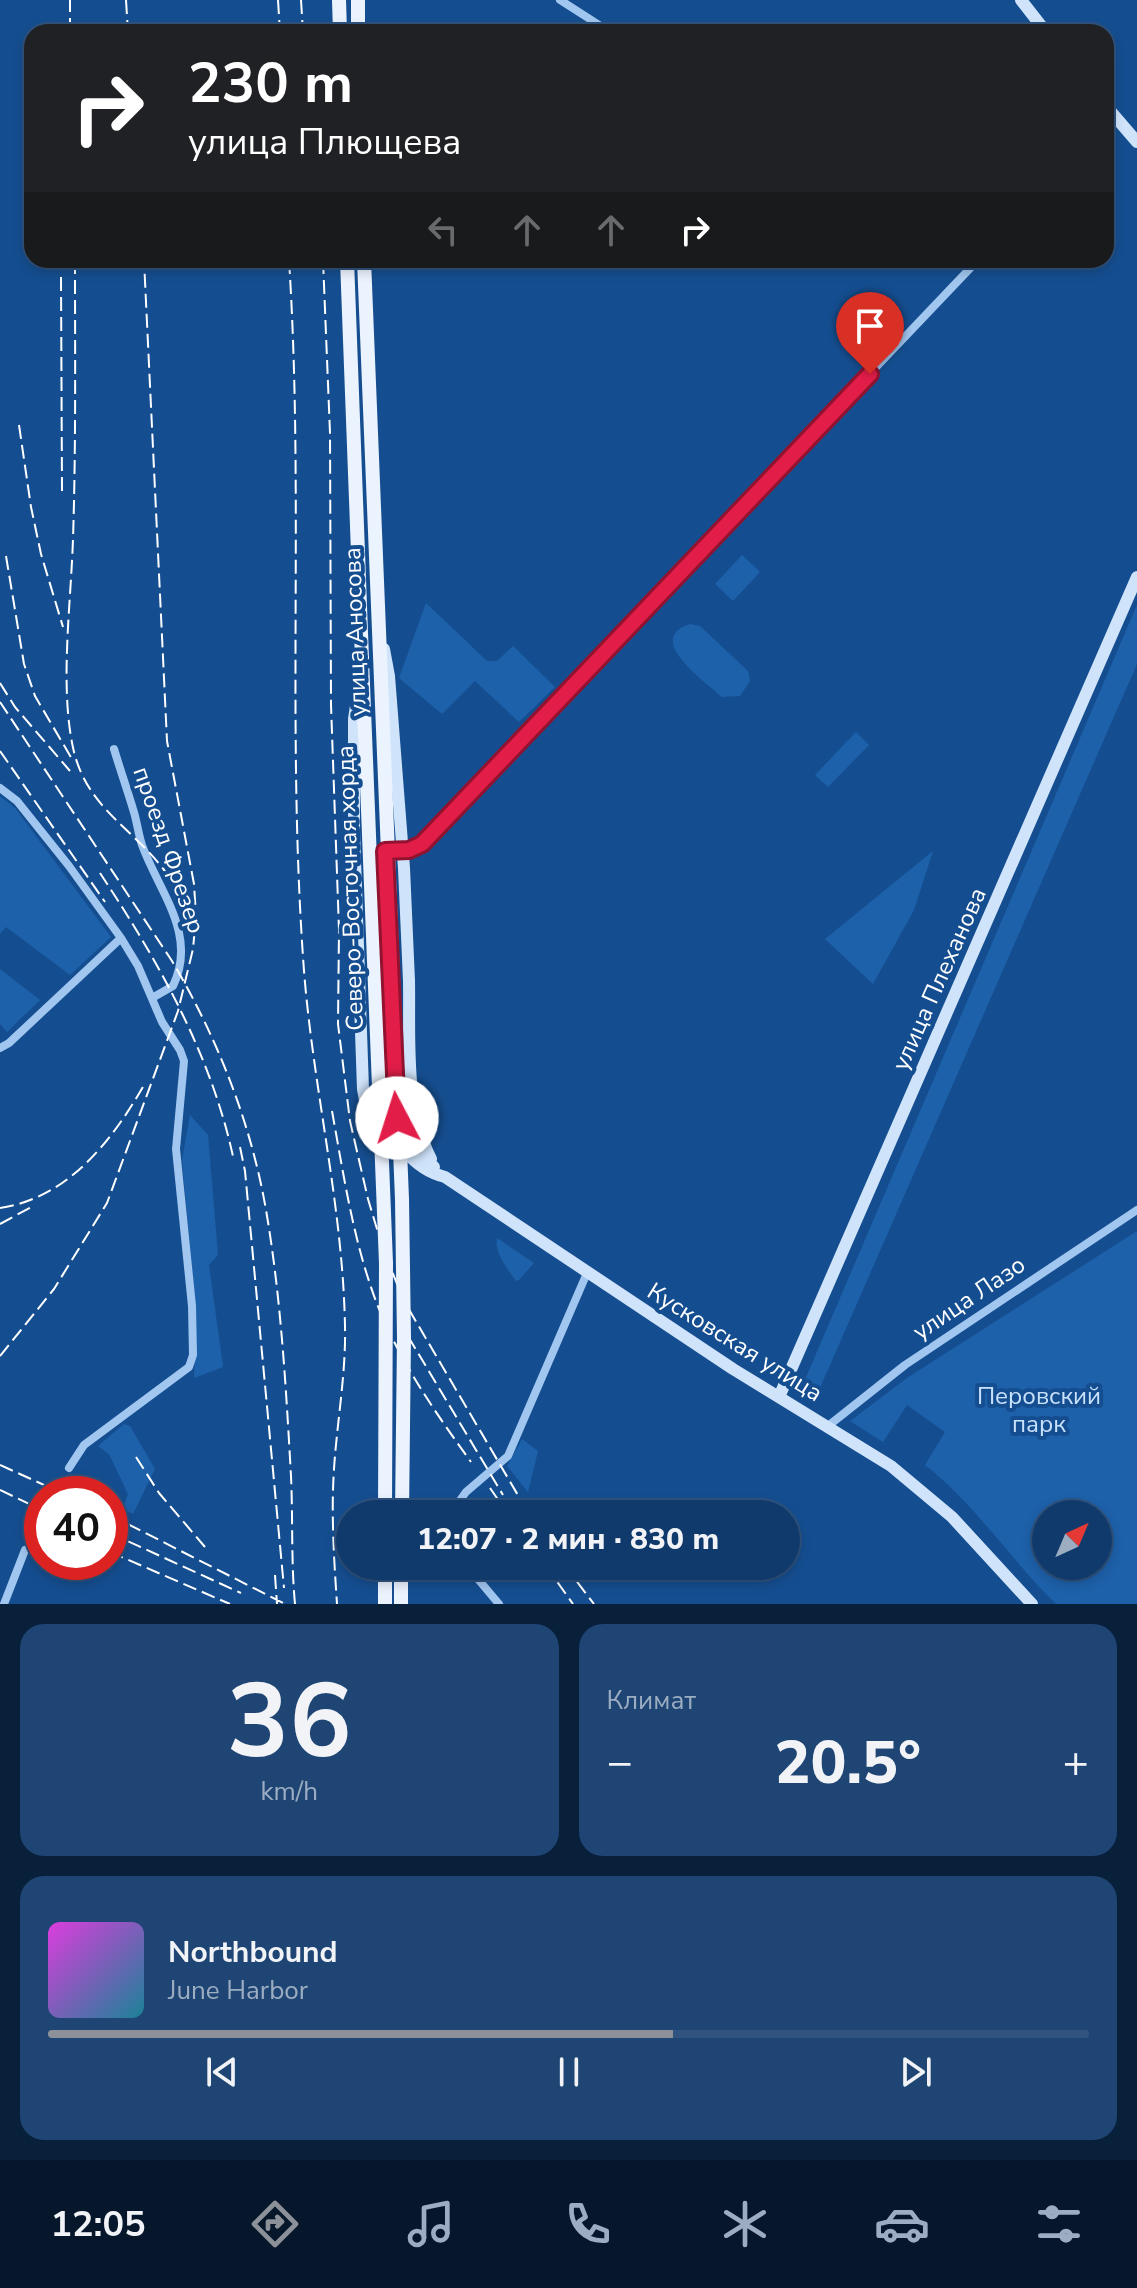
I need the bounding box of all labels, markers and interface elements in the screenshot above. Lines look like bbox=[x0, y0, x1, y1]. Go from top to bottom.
text: 230 m bbox=[188, 45, 353, 122]
icon: right bbox=[56, 56, 160, 160]
text: улица Плющева bbox=[188, 118, 462, 167]
icon: left bbox=[421, 208, 465, 252]
icon: ahead bbox=[505, 208, 549, 252]
icon: ahead bbox=[589, 208, 633, 252]
icon: right bbox=[673, 208, 717, 252]
pin bbox=[836, 292, 904, 374]
icon: arrive bbox=[848, 304, 892, 348]
street label: улица Аносова bbox=[336, 547, 374, 717]
street label: Северо-Восточная хорда bbox=[329, 745, 371, 1031]
street label: проезд Фрезер bbox=[126, 762, 212, 938]
street label: улица Плеханова bbox=[884, 882, 994, 1076]
position arrow bbox=[355, 1076, 439, 1160]
street label: улица Лазо bbox=[906, 1249, 1032, 1347]
street label: Кусковская улица bbox=[641, 1275, 829, 1409]
park label: Перовский парк bbox=[977, 1380, 1101, 1440]
speed limit sign: 40 bbox=[24, 1476, 128, 1580]
north arrow bbox=[1032, 1500, 1112, 1580]
map controls bbox=[1032, 1500, 1112, 1580]
text: 12:07 · 2 мин · 830 m bbox=[417, 1519, 719, 1560]
text: 36 bbox=[227, 1651, 352, 1793]
text: Климат bbox=[607, 1683, 696, 1718]
text: 20.5° bbox=[774, 1722, 921, 1804]
text: − bbox=[607, 1733, 633, 1793]
text: + bbox=[1063, 1733, 1089, 1793]
text: km/h bbox=[261, 1774, 318, 1809]
text: Northbound bbox=[168, 1932, 338, 1973]
text: June Harbor bbox=[168, 1973, 308, 2008]
icon: previous bbox=[200, 2050, 244, 2094]
icon: pause bbox=[547, 2050, 591, 2094]
icon: next bbox=[894, 2050, 938, 2094]
icon: directions bbox=[247, 2196, 303, 2252]
icon: music bbox=[403, 2196, 459, 2252]
icon: phone bbox=[560, 2196, 616, 2252]
icon: climate bbox=[717, 2196, 773, 2252]
icon: car bbox=[874, 2196, 930, 2252]
icon: filters bbox=[1031, 2196, 1087, 2252]
text: 12:05 bbox=[50, 2200, 146, 2249]

